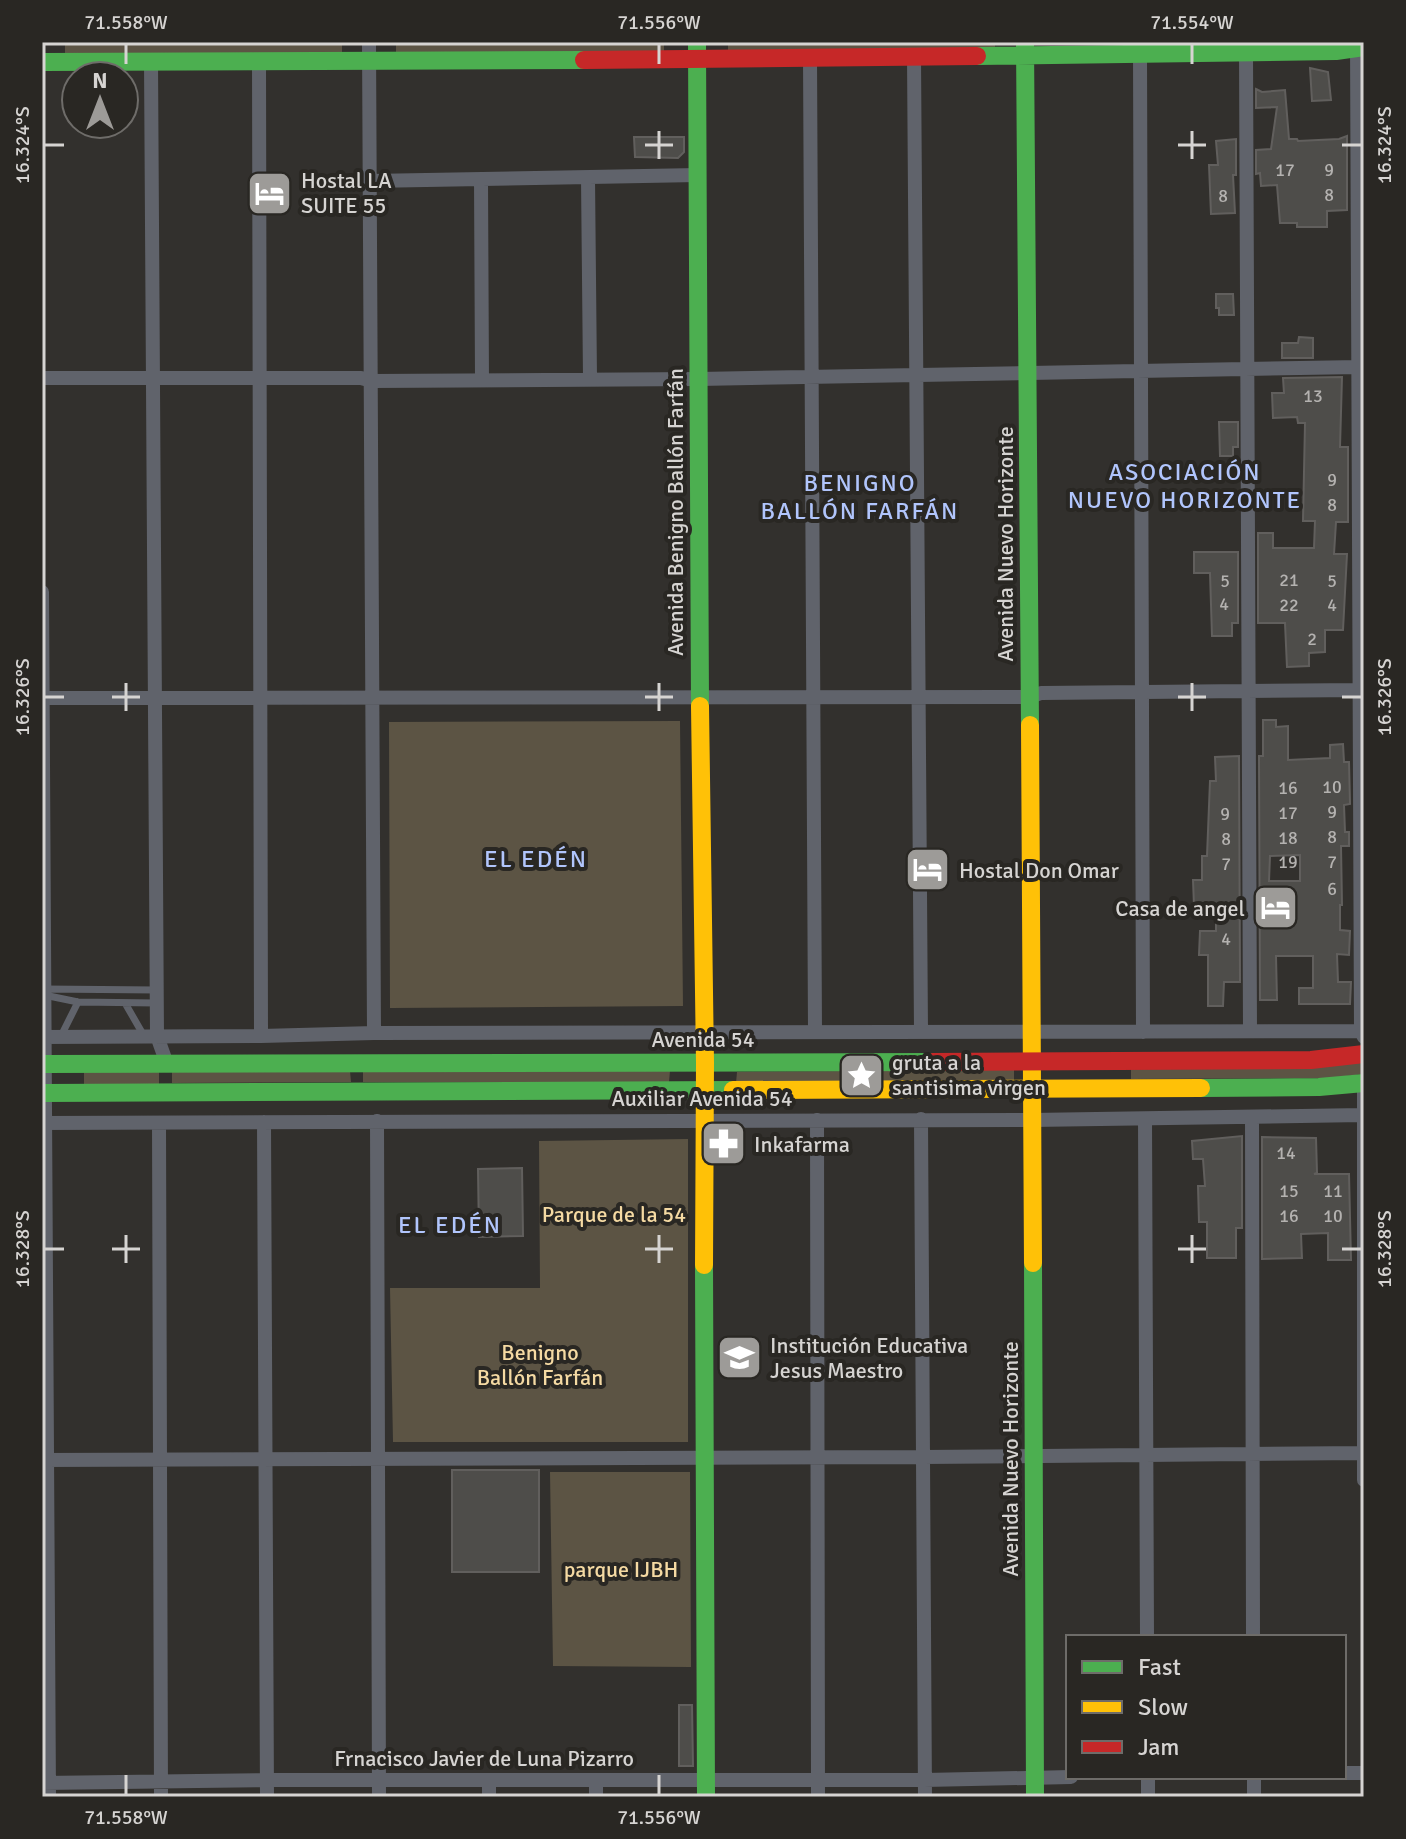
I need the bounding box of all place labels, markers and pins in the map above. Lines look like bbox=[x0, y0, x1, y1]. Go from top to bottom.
place label: Hostal LA SUITE 55 bbox=[301, 167, 392, 219]
hotel icon: Hostal LA SUITE 55 bbox=[246, 169, 294, 217]
hotel icon: Hostal Don Omar bbox=[904, 846, 952, 894]
place label: Hostal Don Omar bbox=[959, 857, 1119, 884]
hotel icon: Casa de angel bbox=[1252, 884, 1300, 932]
place label: Casa de angel bbox=[1115, 895, 1245, 922]
place label: gruta a la santisima virgen bbox=[892, 1049, 1046, 1101]
place icon: gruta a la santisima virgen bbox=[837, 1051, 885, 1099]
pharmacy icon: Inkafarma bbox=[699, 1120, 747, 1168]
place label: Inkafarma bbox=[754, 1131, 850, 1158]
place label: Institución Educativa Jesus Maestro bbox=[770, 1332, 968, 1384]
school or university icon: Institución Educativa Jesus Maestro bbox=[715, 1334, 763, 1382]

